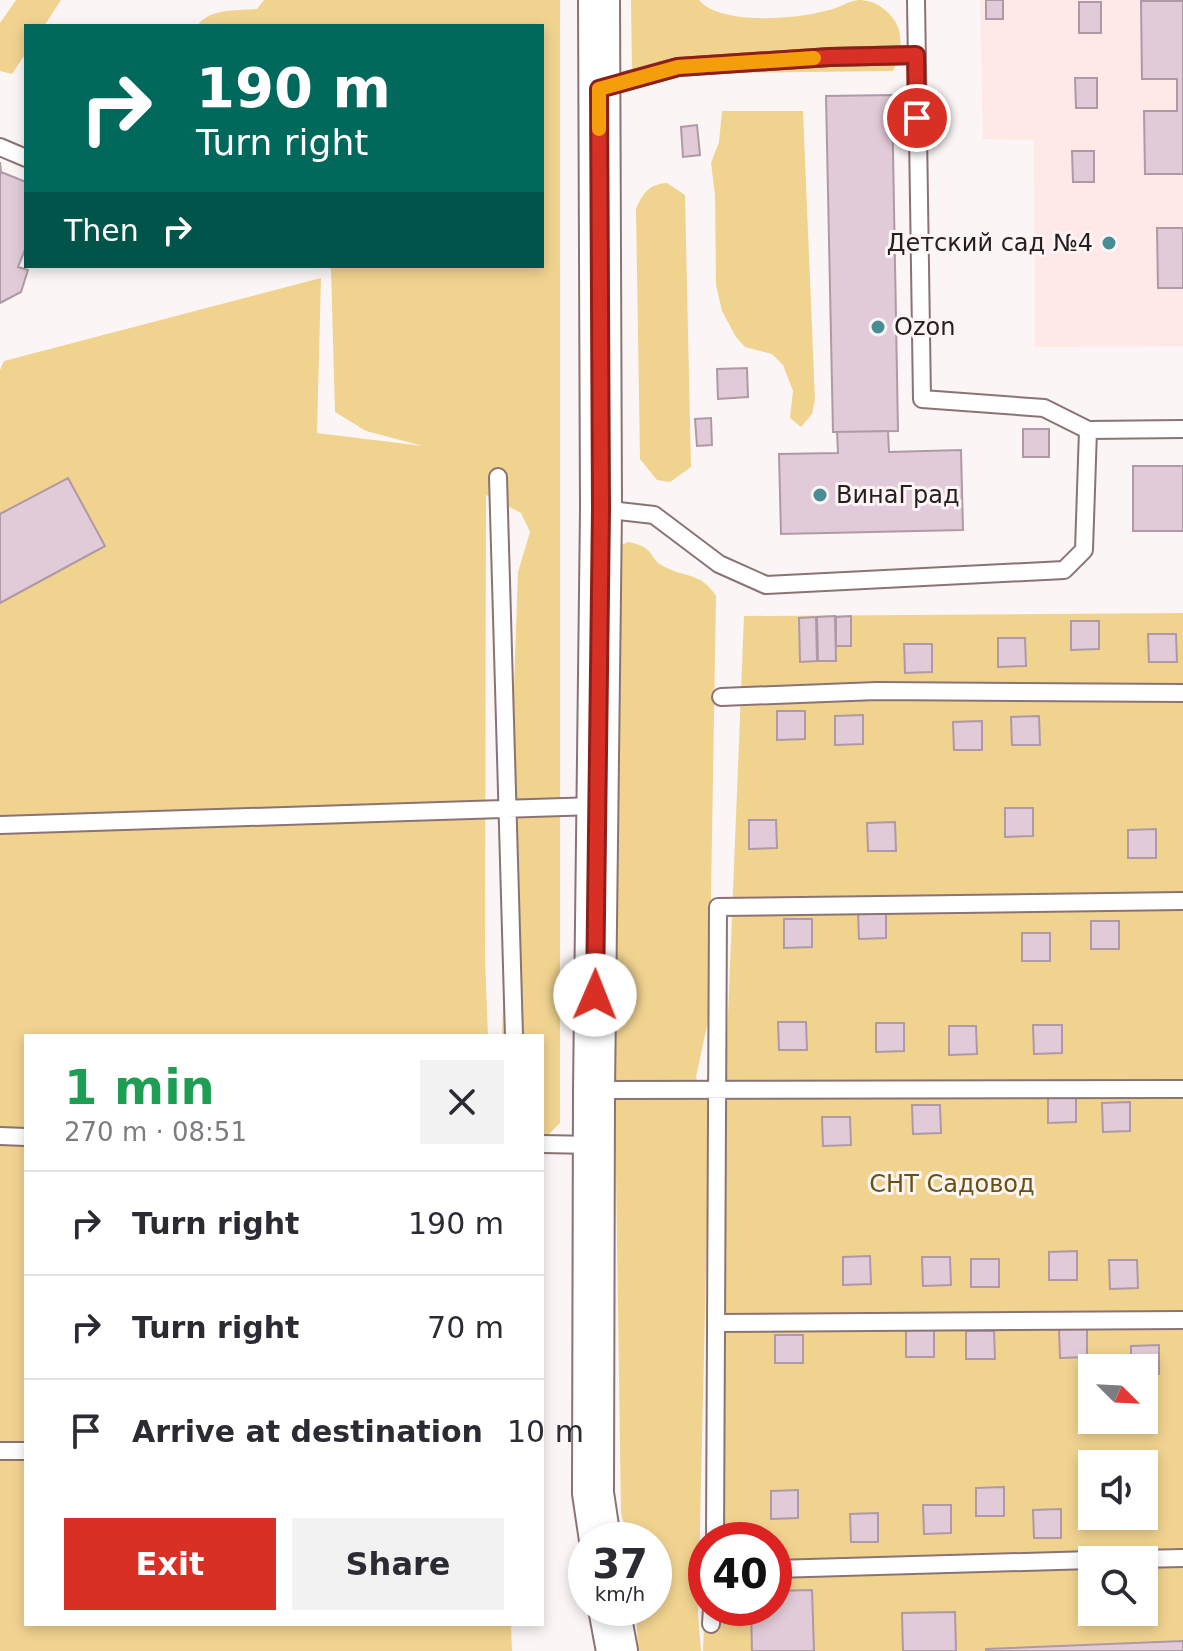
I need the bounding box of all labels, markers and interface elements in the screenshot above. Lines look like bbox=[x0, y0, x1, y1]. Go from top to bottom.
text: 190 m bbox=[196, 55, 391, 120]
icon: right bbox=[64, 56, 168, 160]
pin bbox=[883, 84, 951, 152]
icon: arrive bbox=[895, 96, 939, 140]
text: Turn right bbox=[196, 122, 368, 163]
icon: right bbox=[155, 208, 199, 252]
text: Then bbox=[64, 213, 139, 248]
place label: Детский сад №4 bbox=[887, 229, 1093, 257]
marker: Детский сад №4 bbox=[1100, 234, 1118, 252]
place label: Ozon bbox=[894, 313, 955, 341]
marker: Ozon bbox=[869, 318, 887, 336]
place label: ВинаГрад bbox=[836, 481, 960, 509]
marker: ВинаГрад bbox=[811, 486, 829, 504]
position arrow bbox=[553, 953, 637, 1037]
text: 1 min bbox=[64, 1059, 215, 1115]
button: close bbox=[420, 1060, 504, 1144]
text: 270 m · 08:51 bbox=[64, 1117, 247, 1147]
park label: СНТ Садовод bbox=[869, 1170, 1035, 1198]
icon: right bbox=[64, 1201, 108, 1245]
text: Turn right bbox=[132, 1206, 299, 1241]
text: 190 m bbox=[408, 1206, 504, 1241]
icon: right bbox=[64, 1305, 108, 1349]
text: Turn right bbox=[132, 1310, 299, 1345]
text: 70 m bbox=[427, 1310, 504, 1345]
north arrow bbox=[1078, 1354, 1158, 1434]
map controls bbox=[1078, 1354, 1158, 1626]
icon: arrive bbox=[64, 1409, 108, 1453]
text: Arrive at destination bbox=[132, 1414, 483, 1449]
text: 10 m bbox=[507, 1414, 584, 1449]
button: sound bbox=[1078, 1450, 1158, 1530]
button: Exit bbox=[64, 1518, 276, 1610]
button: Share bbox=[292, 1518, 504, 1610]
speed limit sign: 40 bbox=[688, 1522, 792, 1626]
text: 37 bbox=[592, 1541, 648, 1587]
button: search bbox=[1078, 1546, 1158, 1626]
text: km/h bbox=[595, 1582, 645, 1606]

